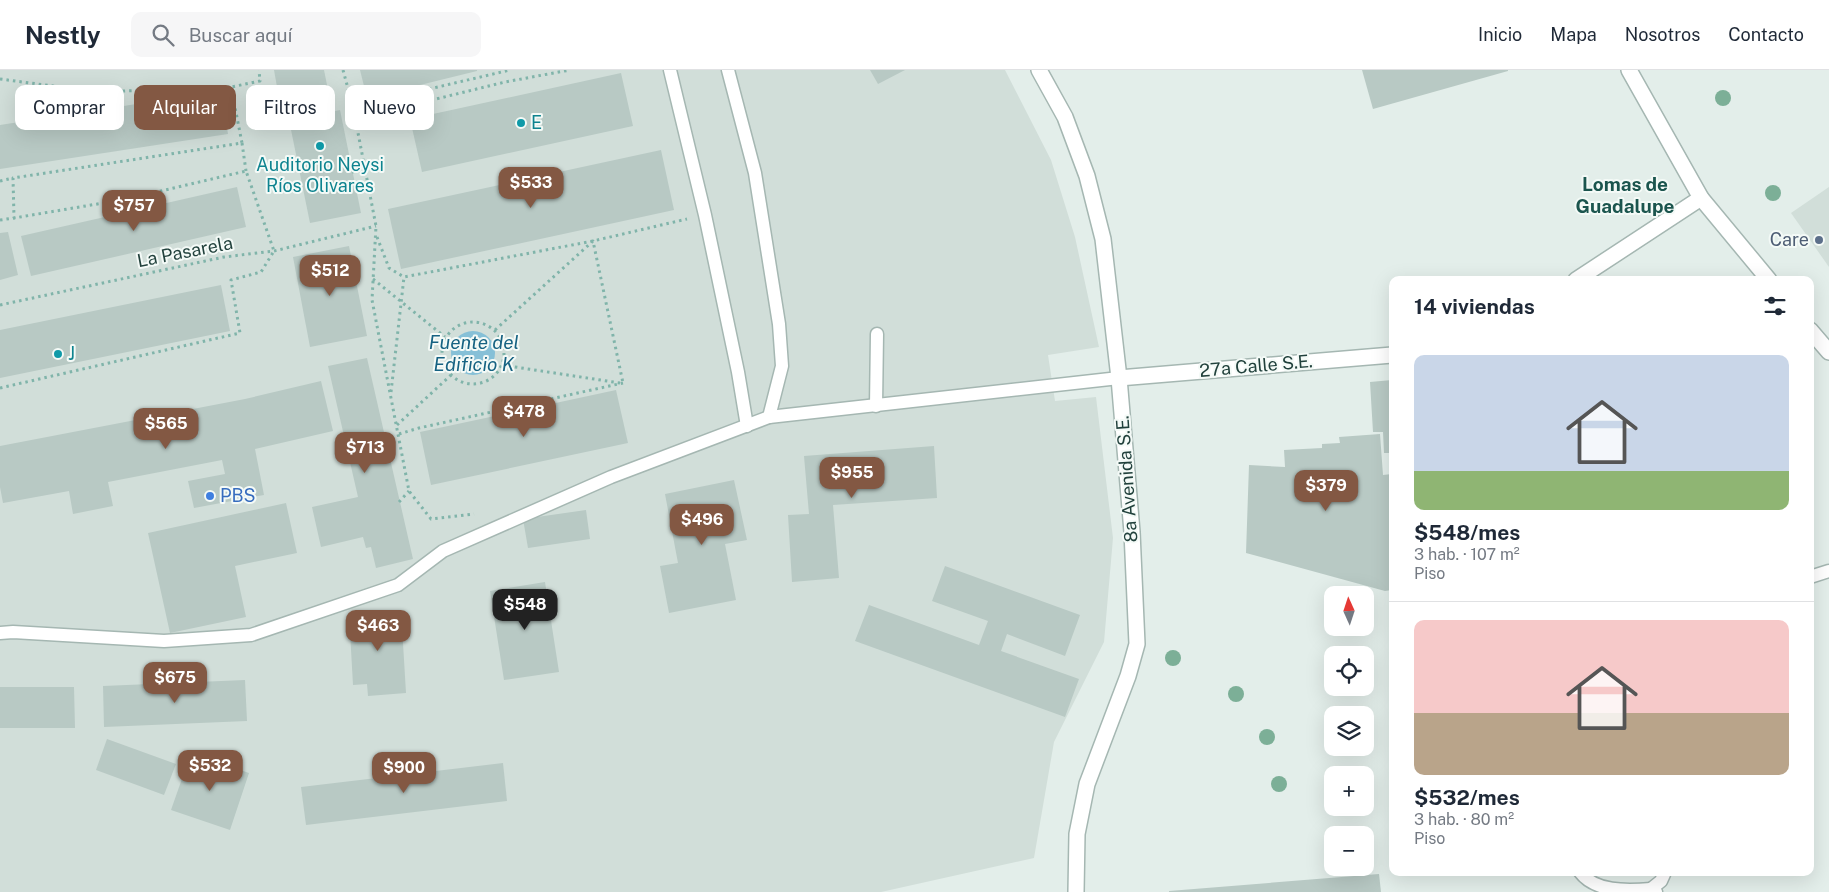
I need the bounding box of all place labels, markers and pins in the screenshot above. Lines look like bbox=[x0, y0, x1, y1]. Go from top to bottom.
place label: E bbox=[531, 112, 542, 133]
marker: E bbox=[515, 117, 527, 129]
marker: Auditorio Neysi Ríos Olivares bbox=[314, 140, 326, 152]
place label: Auditorio Neysi Ríos Olivares bbox=[256, 154, 384, 196]
pin: $533 bbox=[501, 166, 561, 209]
pin: $757 bbox=[104, 190, 164, 232]
place label: Care bbox=[1770, 229, 1809, 250]
marker: Care bbox=[1813, 234, 1825, 246]
pin: $512 bbox=[300, 254, 360, 297]
place label: J bbox=[68, 343, 75, 364]
marker: J bbox=[52, 348, 64, 360]
pin: $478 bbox=[494, 396, 554, 438]
pin: $565 bbox=[136, 408, 196, 450]
pin: $713 bbox=[335, 432, 395, 474]
pin: $955 bbox=[822, 456, 882, 499]
pin: $379 bbox=[1296, 470, 1356, 512]
place label: PBS bbox=[220, 485, 256, 506]
marker: PBS bbox=[204, 490, 216, 502]
pin: $496 bbox=[672, 504, 732, 546]
pin: $548 bbox=[495, 588, 555, 631]
pin: $463 bbox=[348, 610, 408, 652]
pin: $675 bbox=[145, 662, 205, 704]
pin: $532 bbox=[180, 750, 240, 792]
pin: $900 bbox=[374, 752, 434, 794]

